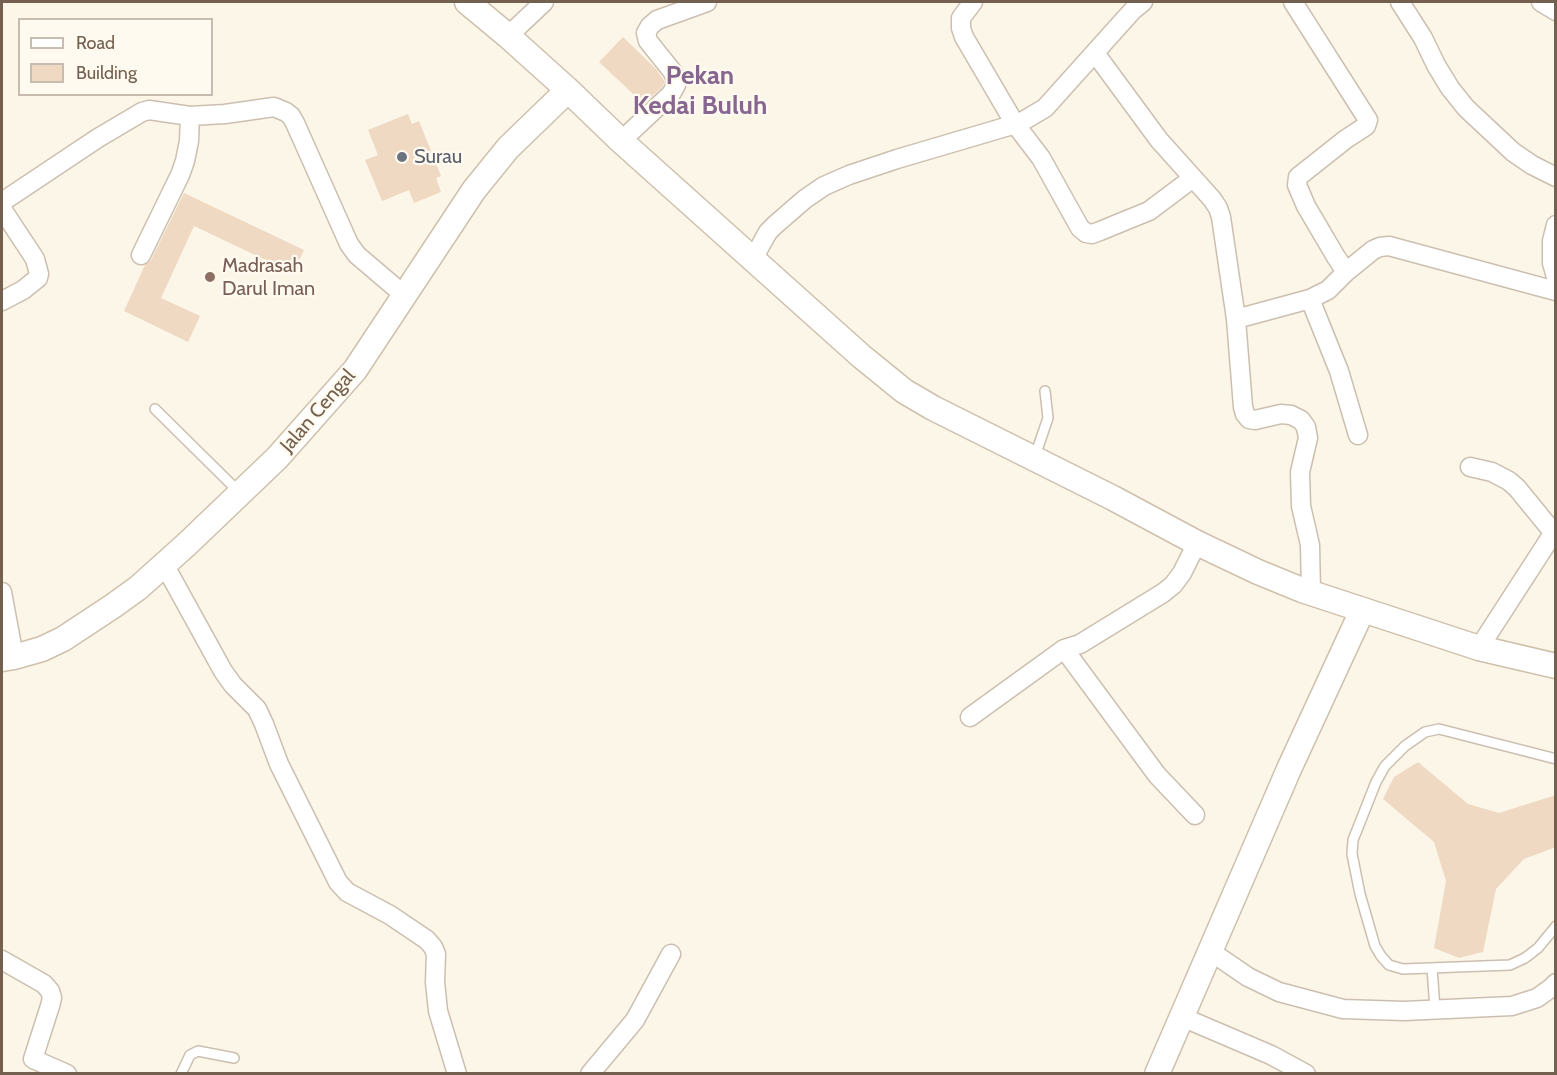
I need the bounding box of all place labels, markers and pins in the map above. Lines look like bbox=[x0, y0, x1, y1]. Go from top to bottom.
place label: Surau bbox=[414, 145, 462, 169]
marker: Surau bbox=[395, 150, 409, 164]
place label: Madrasah Darul Iman bbox=[222, 254, 315, 301]
marker: Madrasah Darul Iman bbox=[203, 270, 217, 284]

